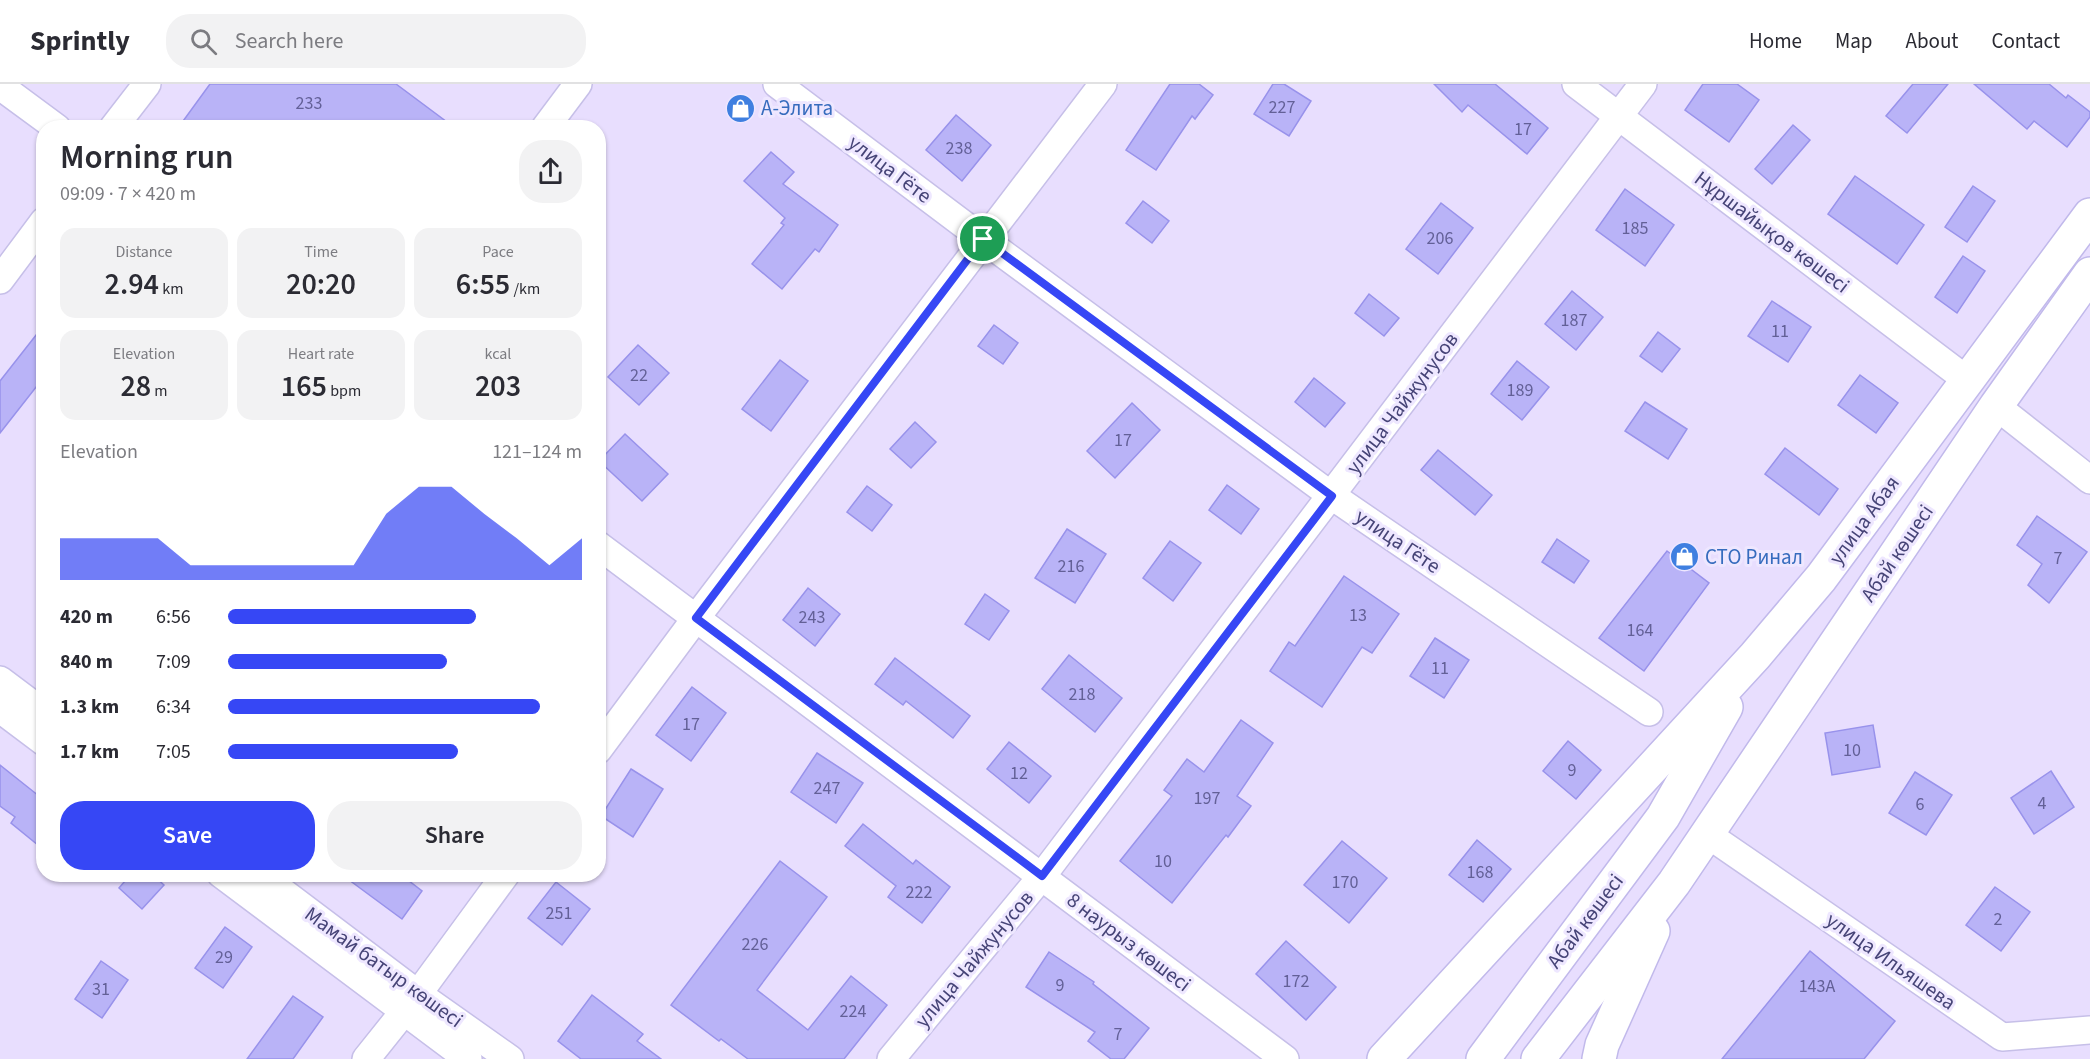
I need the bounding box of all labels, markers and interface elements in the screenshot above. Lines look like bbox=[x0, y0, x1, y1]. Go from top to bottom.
search box bbox=[166, 14, 586, 68]
text: Sprintly bbox=[30, 21, 130, 61]
icon: search bbox=[187, 25, 220, 58]
text: Search here bbox=[235, 25, 343, 57]
text: Home bbox=[1749, 26, 1802, 56]
text: Map bbox=[1835, 26, 1873, 56]
text: About bbox=[1906, 26, 1958, 56]
text: Contact bbox=[1991, 26, 2060, 56]
house number: 233 bbox=[296, 91, 322, 116]
shop icon: А-Элита bbox=[724, 92, 756, 124]
place label: А-Элита bbox=[761, 93, 833, 123]
house number: 227 bbox=[1269, 95, 1295, 120]
house number: 17 bbox=[1514, 117, 1532, 142]
street label: улица Гёте bbox=[842, 128, 938, 210]
text: Morning run bbox=[60, 134, 234, 181]
house number: 238 bbox=[946, 136, 972, 161]
button: share bbox=[519, 140, 582, 203]
street label: Нұршайықов көшесі bbox=[1688, 164, 1856, 300]
text: 09:09 · 7 × 420 m bbox=[60, 180, 196, 208]
pin bbox=[957, 213, 1008, 264]
house number: 185 bbox=[1622, 216, 1648, 241]
icon: arrive bbox=[966, 222, 999, 255]
house number: 206 bbox=[1427, 226, 1453, 251]
text: Distance bbox=[116, 241, 172, 263]
text: Time bbox=[304, 241, 338, 263]
text: Pace bbox=[482, 241, 514, 263]
text: 2.94 bbox=[105, 263, 159, 306]
text: 20:20 bbox=[286, 263, 356, 306]
text: 6:55 bbox=[456, 263, 510, 306]
text: km bbox=[159, 278, 183, 300]
text: /km bbox=[510, 278, 540, 300]
house number: 187 bbox=[1561, 308, 1587, 333]
house number: 11 bbox=[1771, 319, 1789, 344]
street label: улица Чайжунусов bbox=[1339, 326, 1465, 480]
text: Elevation bbox=[113, 343, 175, 365]
text: Heart rate bbox=[288, 343, 354, 365]
text: kcal bbox=[485, 343, 511, 365]
house number: 22 bbox=[630, 363, 648, 388]
text: 28 bbox=[120, 365, 151, 408]
text: 165 bbox=[281, 365, 327, 408]
text: 203 bbox=[475, 365, 521, 408]
house number: 189 bbox=[1507, 378, 1533, 403]
text: m bbox=[151, 380, 168, 402]
text: bpm bbox=[327, 380, 361, 402]
house number: 17 bbox=[1114, 428, 1132, 453]
text: Elevation bbox=[60, 438, 138, 466]
text: 121–124 m bbox=[492, 438, 582, 466]
street label: улица Абая bbox=[1822, 469, 1906, 571]
street label: Абай көшесі bbox=[1853, 498, 1941, 608]
street label: улица Гёте bbox=[1349, 501, 1447, 581]
shop icon: СТО Ринал bbox=[1668, 541, 1700, 573]
place label: СТО Ринал bbox=[1705, 542, 1803, 572]
house number: 7 bbox=[2054, 546, 2063, 571]
house number: 216 bbox=[1058, 554, 1084, 579]
text: 420 m bbox=[60, 603, 113, 631]
text: 6:56 bbox=[156, 603, 191, 631]
house number: 13 bbox=[1349, 603, 1367, 628]
house number: 243 bbox=[799, 605, 825, 630]
house number: 164 bbox=[1627, 618, 1653, 643]
text: 840 m bbox=[60, 648, 113, 676]
text: 7:09 bbox=[156, 648, 191, 676]
house number: 11 bbox=[1431, 656, 1449, 681]
house number: 218 bbox=[1069, 682, 1095, 707]
text: 1.3 km bbox=[60, 693, 119, 721]
text: 6:34 bbox=[156, 693, 191, 721]
house number: 17 bbox=[682, 712, 700, 737]
text: 1.7 km bbox=[60, 738, 119, 766]
text: 7:05 bbox=[156, 738, 191, 766]
house number: 10 bbox=[1843, 738, 1861, 763]
house number: 9 bbox=[1568, 758, 1577, 783]
house number: 12 bbox=[1010, 761, 1028, 786]
house number: 247 bbox=[814, 776, 840, 801]
house number: 197 bbox=[1194, 786, 1220, 811]
house number: 4 bbox=[2038, 791, 2047, 816]
house number: 6 bbox=[1916, 792, 1925, 817]
button: Save bbox=[60, 801, 315, 870]
button: Share bbox=[327, 801, 582, 870]
house number: 10 bbox=[1154, 849, 1172, 874]
house number: 168 bbox=[1467, 860, 1493, 885]
street label: Абай көшесі bbox=[1539, 867, 1631, 975]
house number: 170 bbox=[1332, 870, 1358, 895]
house number: 222 bbox=[906, 880, 932, 905]
street label: улица Чайжунусов bbox=[908, 884, 1040, 1034]
street label: 8 наурыз көшесі bbox=[1061, 885, 1197, 999]
street label: Мамай батыр көшесі bbox=[299, 899, 469, 1035]
house number: 251 bbox=[546, 901, 572, 926]
street label: улица Ильяшева bbox=[1820, 905, 1962, 1017]
house number: 2 bbox=[1994, 907, 2003, 932]
house number: 226 bbox=[742, 932, 768, 957]
house number: 29 bbox=[215, 945, 233, 970]
house number: 172 bbox=[1283, 969, 1309, 994]
house number: 9 bbox=[1056, 973, 1065, 998]
house number: 143А bbox=[1799, 974, 1836, 999]
house number: 31 bbox=[92, 977, 110, 1002]
house number: 224 bbox=[840, 999, 866, 1024]
house number: 7 bbox=[1114, 1022, 1123, 1047]

